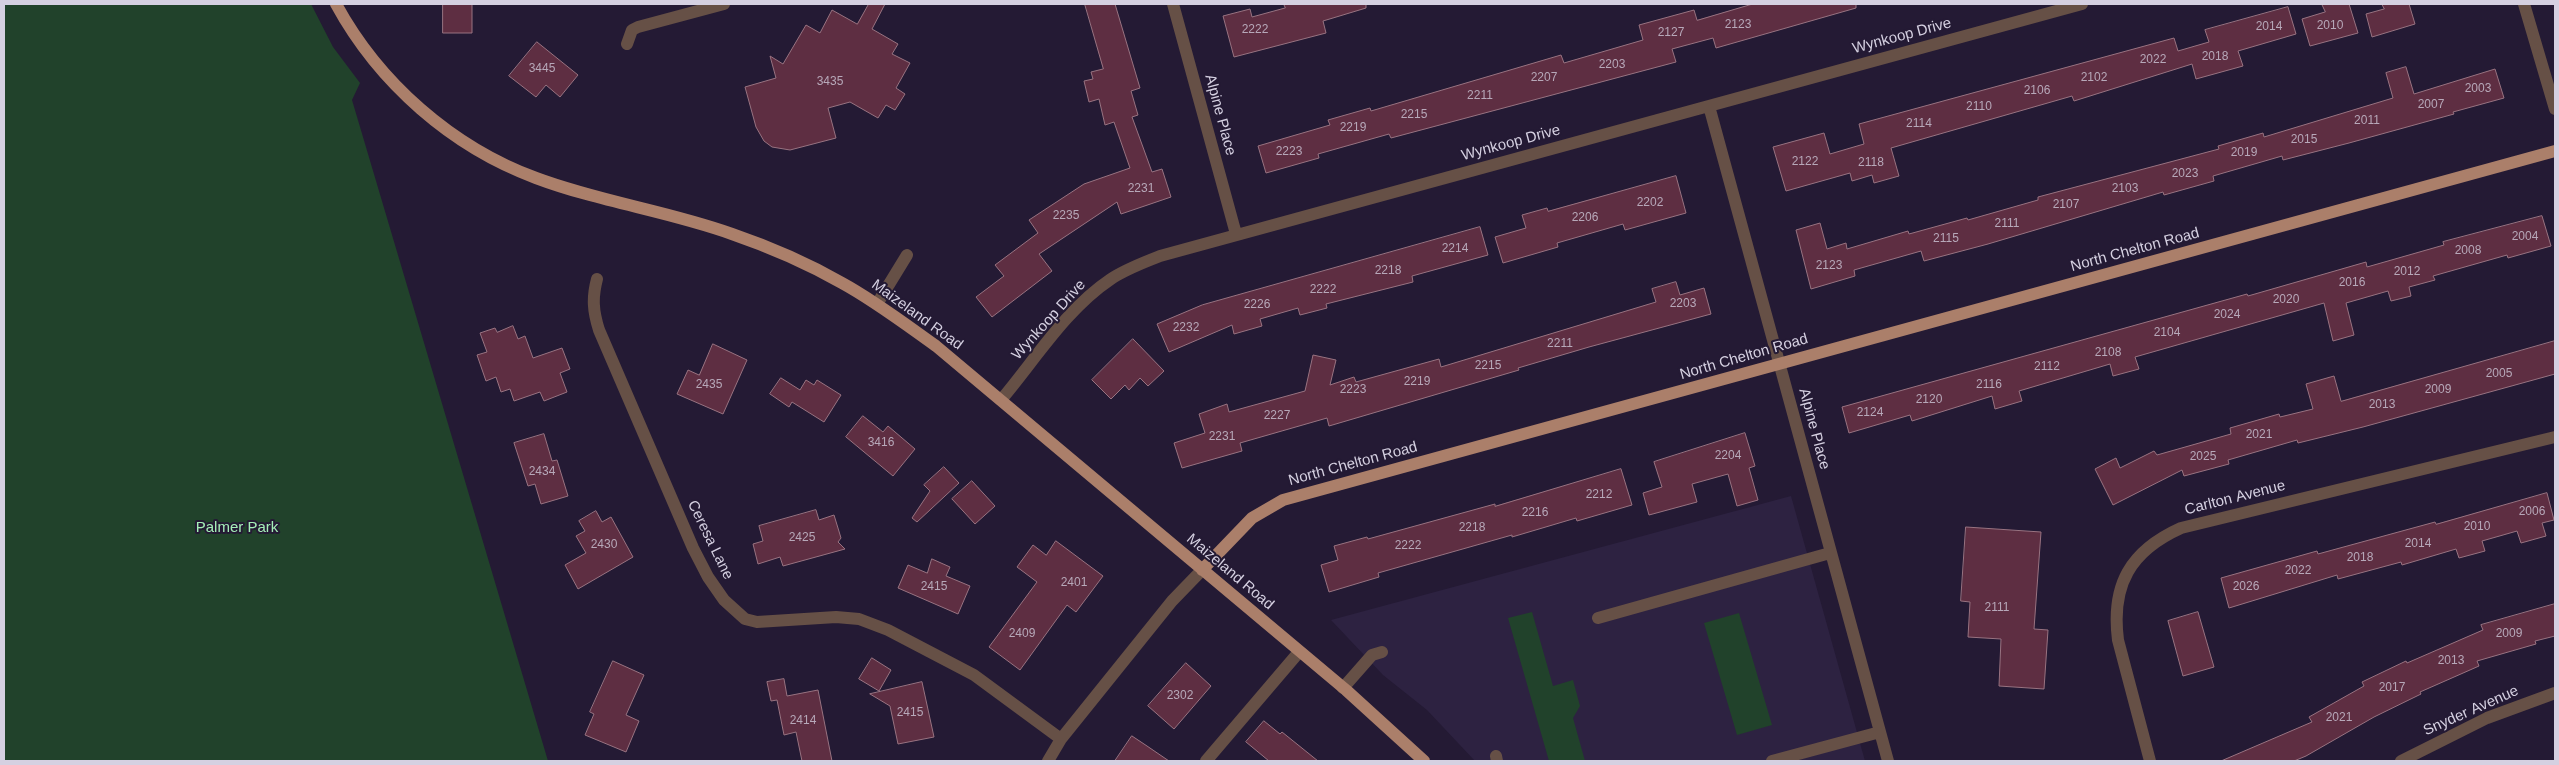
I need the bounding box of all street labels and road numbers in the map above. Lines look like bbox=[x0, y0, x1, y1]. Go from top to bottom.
street label: Wynkoop Drive bbox=[1851, 14, 1953, 58]
street label: Alpine Place bbox=[1201, 72, 1239, 158]
street label: Wynkoop Drive bbox=[1460, 121, 1562, 165]
street label: North Chelton Road bbox=[2069, 224, 2201, 276]
street label: Maizeland Road bbox=[868, 276, 966, 354]
street label: Wynkoop Drive bbox=[1008, 276, 1090, 364]
street label: North Chelton Road bbox=[1678, 330, 1810, 384]
street label: Alpine Place bbox=[1795, 386, 1833, 472]
street label: North Chelton Road bbox=[1287, 438, 1419, 490]
street label: Carlton Avenue bbox=[2183, 477, 2287, 519]
street label: Ceresa Lane bbox=[683, 497, 737, 583]
street label: Maizeland Road bbox=[1183, 530, 1277, 614]
street label: Snyder Avenue bbox=[2421, 682, 2521, 740]

